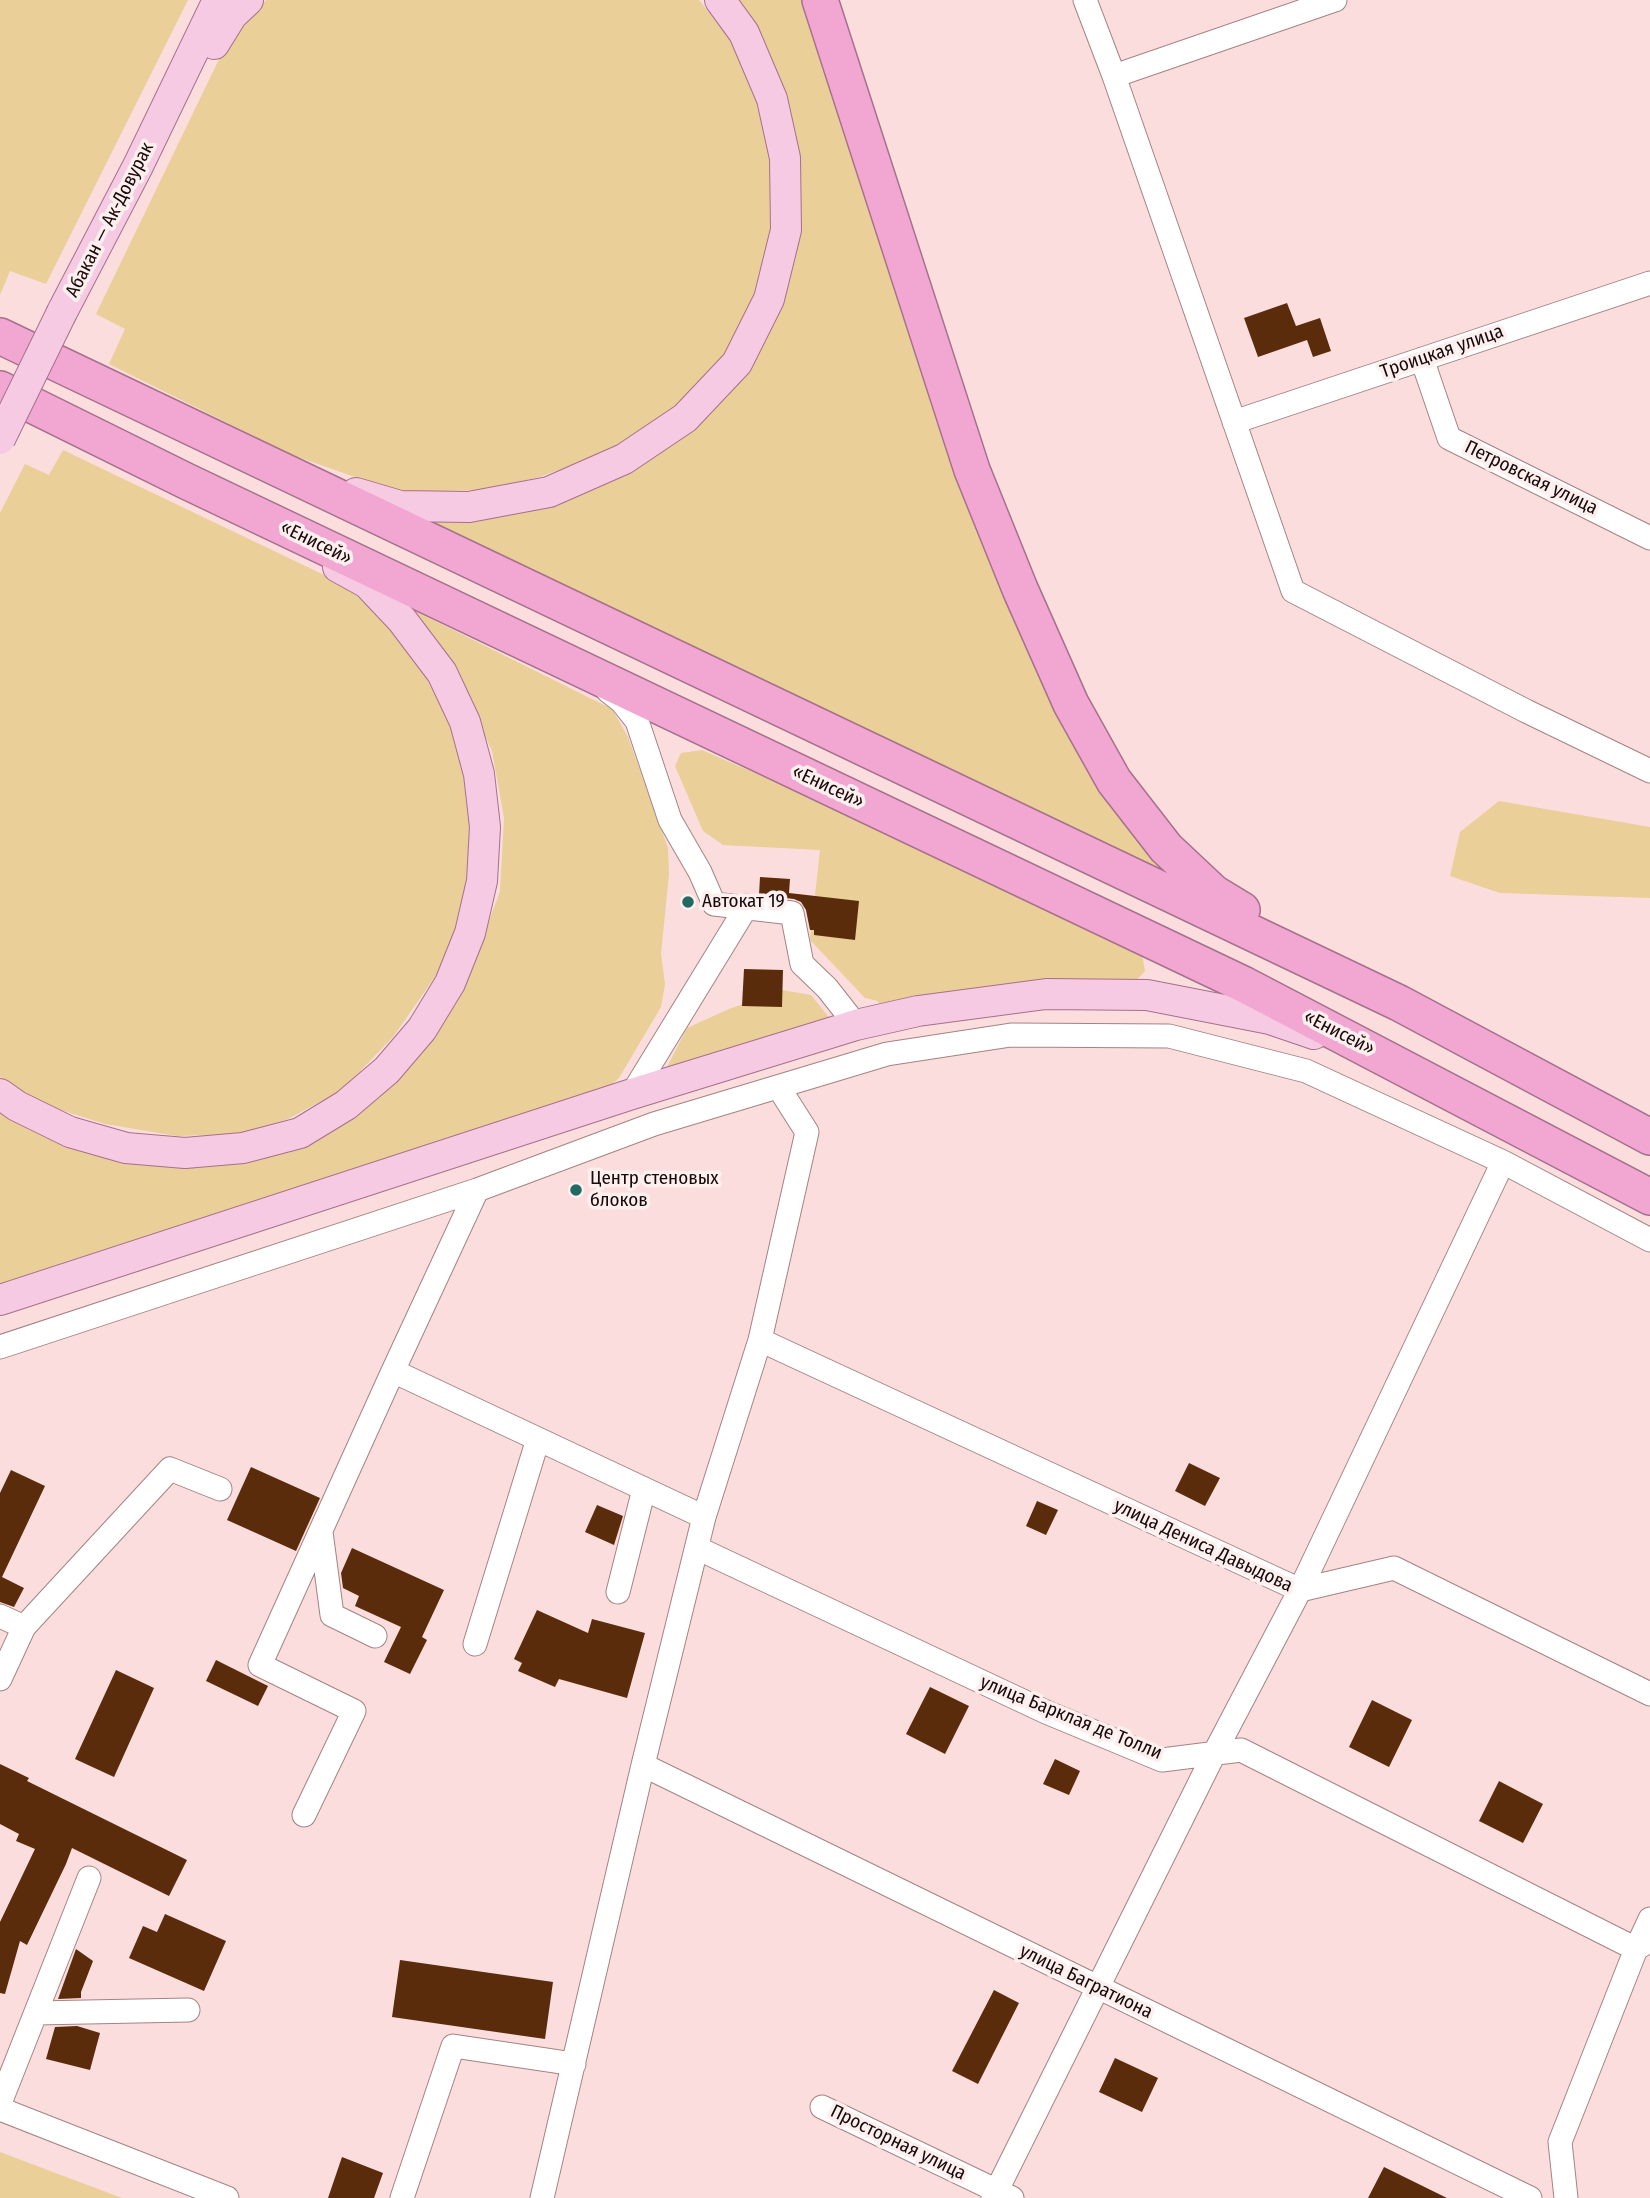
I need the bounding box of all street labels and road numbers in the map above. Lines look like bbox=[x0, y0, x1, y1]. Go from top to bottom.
street label: Абакан — Ак-Довурак bbox=[61, 139, 159, 301]
street label: Троицкая улица bbox=[1378, 320, 1506, 384]
street label: Петровская улица bbox=[1461, 436, 1601, 520]
street label: «Енисей» bbox=[276, 516, 356, 570]
street label: «Енисей» bbox=[788, 760, 868, 814]
street label: «Енисей» bbox=[1300, 1005, 1378, 1061]
street label: улица Дениса Давыдова bbox=[1110, 1495, 1296, 1597]
street label: улица Барклая де Толли bbox=[977, 1671, 1165, 1765]
street label: улица Багратиона bbox=[1016, 1940, 1156, 2024]
street label: Просторная улица bbox=[827, 2100, 969, 2186]

